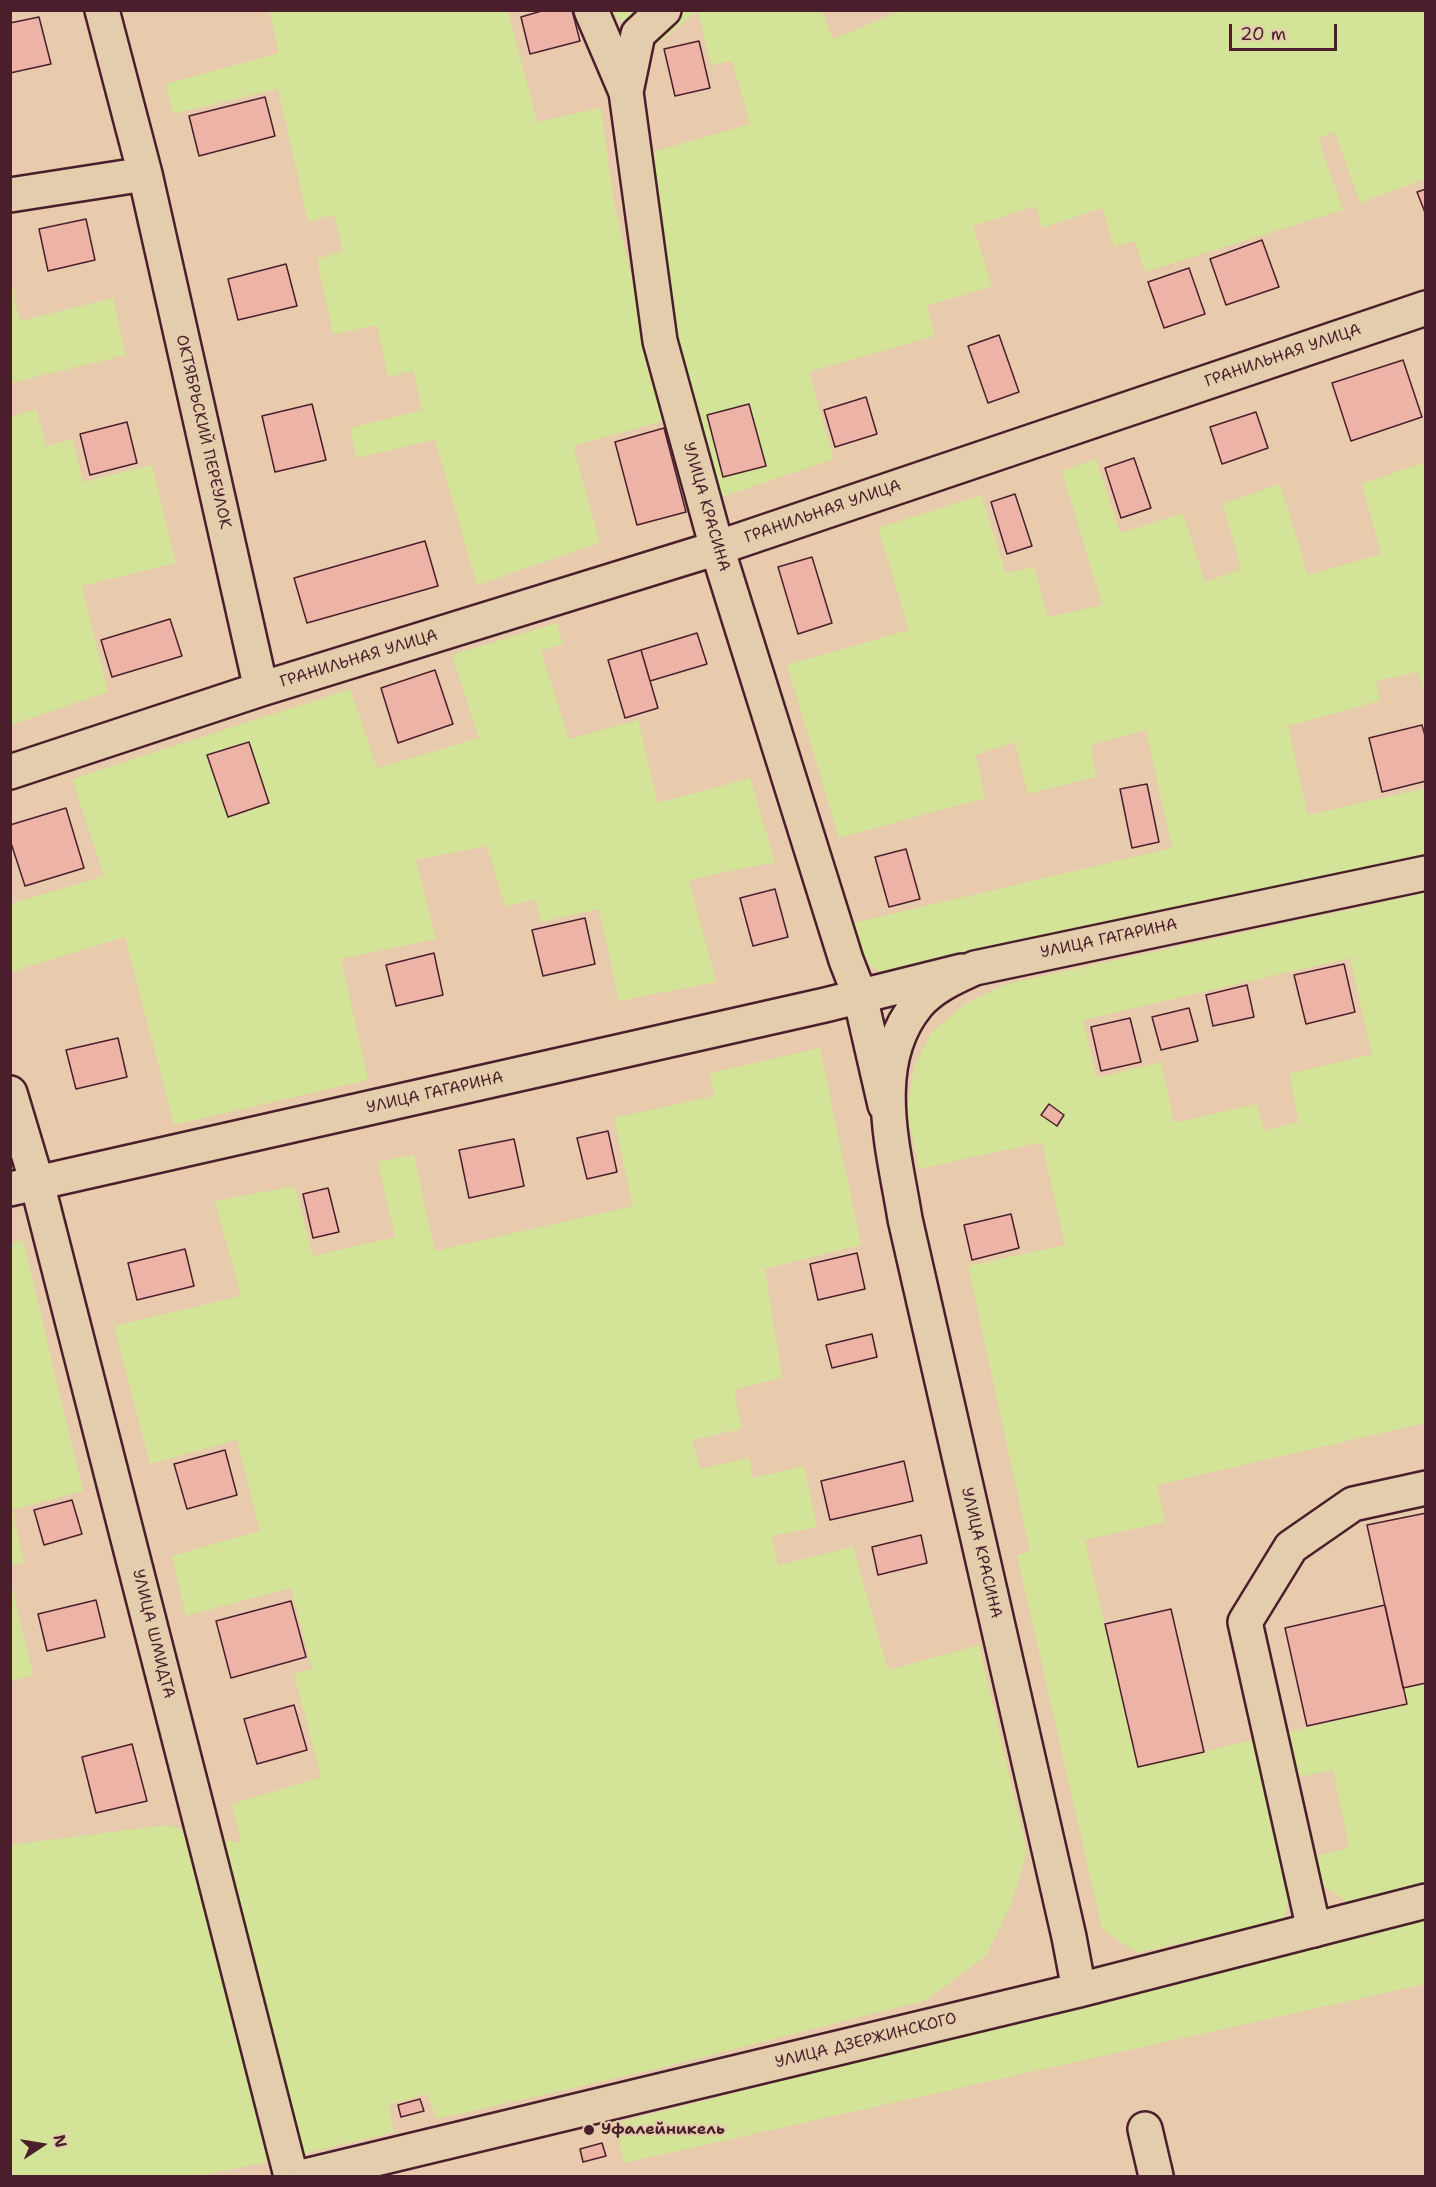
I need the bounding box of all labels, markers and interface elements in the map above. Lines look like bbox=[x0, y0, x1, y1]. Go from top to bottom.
scale bar bbox=[1232, 12, 1340, 50]
text: 20 m bbox=[1240, 22, 1286, 46]
street label: ГРАНИЛЬНАЯ УЛИЦА bbox=[1202, 320, 1364, 392]
street label: ОКТЯБРЬСКИЙ ПЕРЕУЛОК bbox=[171, 333, 235, 531]
street label: УЛИЦА КРАСИНА bbox=[678, 440, 734, 574]
street label: ГРАНИЛЬНАЯ УЛИЦА bbox=[742, 476, 904, 548]
street label: ГРАНИЛЬНАЯ УЛИЦА bbox=[278, 626, 440, 692]
street label: УЛИЦА ГАГАРИНА bbox=[1039, 915, 1179, 963]
street label: УЛИЦА ГАГАРИНА bbox=[365, 1068, 505, 1118]
street label: УЛИЦА КРАСИНА bbox=[957, 1486, 1005, 1620]
street label: УЛИЦА ШМИДТА bbox=[128, 1567, 178, 1701]
street label: УЛИЦА ДЗЕРЖИНСКОГО bbox=[773, 2009, 959, 2073]
north arrow bbox=[12, 2115, 72, 2175]
place label: Уфалейникель bbox=[601, 2120, 725, 2140]
marker: Уфалейникель bbox=[582, 2123, 596, 2137]
text: N bbox=[49, 2133, 72, 2150]

